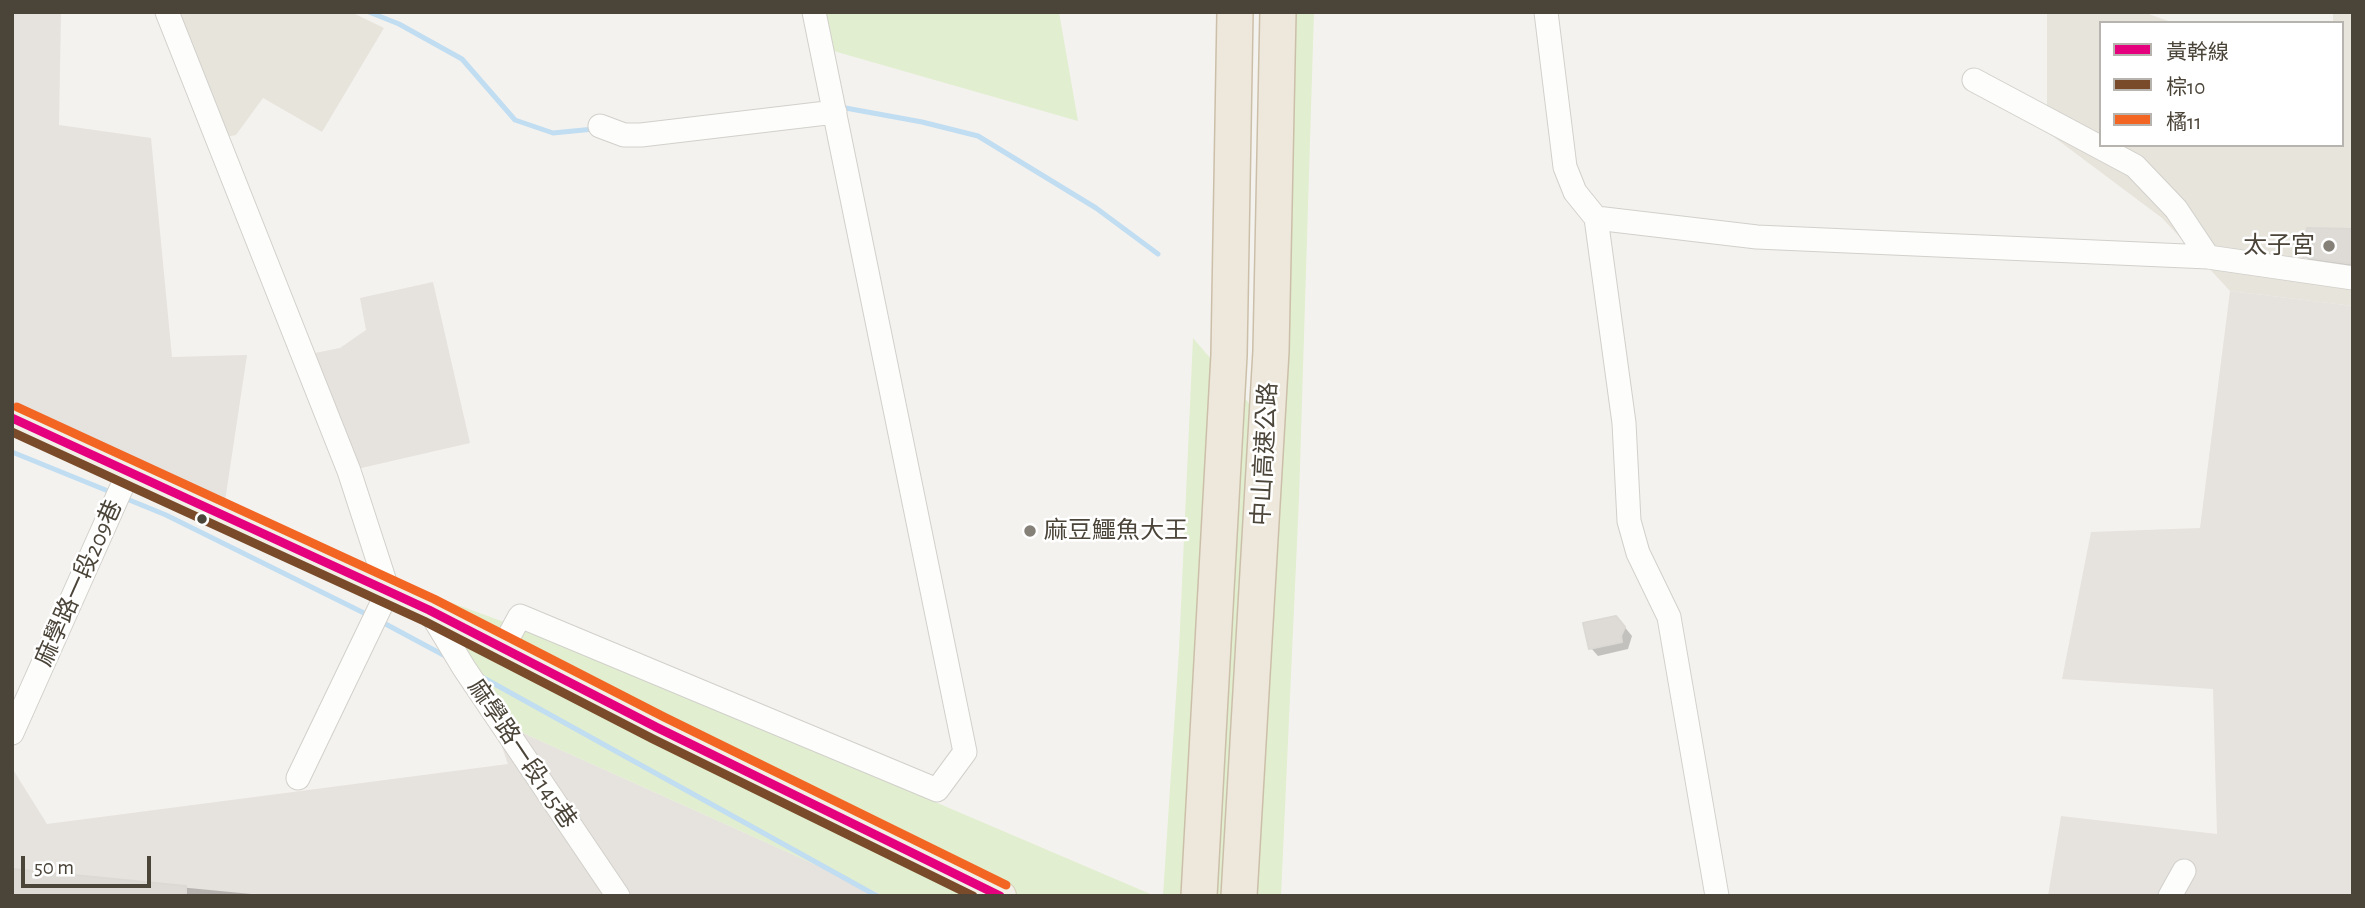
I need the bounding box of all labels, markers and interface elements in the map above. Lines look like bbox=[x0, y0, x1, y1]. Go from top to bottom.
legend bbox=[2099, 21, 2344, 147]
text: 黃幹線 bbox=[2166, 42, 2229, 63]
text: 棕10 bbox=[2166, 77, 2205, 98]
text: 橘11 bbox=[2166, 112, 2201, 133]
place label: 太子宮 bbox=[2243, 232, 2315, 260]
marker: 太子宮 bbox=[2321, 238, 2337, 254]
street label: 中山高速公路 bbox=[1247, 381, 1283, 527]
street label: 麻學路一段209巷 bbox=[29, 495, 129, 671]
unlabelled marker bbox=[195, 512, 209, 526]
place label: 麻豆鱷魚大王 bbox=[1044, 517, 1188, 545]
marker: 麻豆鱷魚大王 bbox=[1022, 523, 1038, 539]
street label: 麻學路一段145巷 bbox=[461, 674, 583, 834]
scale bar bbox=[24, 842, 154, 886]
text: 50 m bbox=[34, 857, 74, 878]

